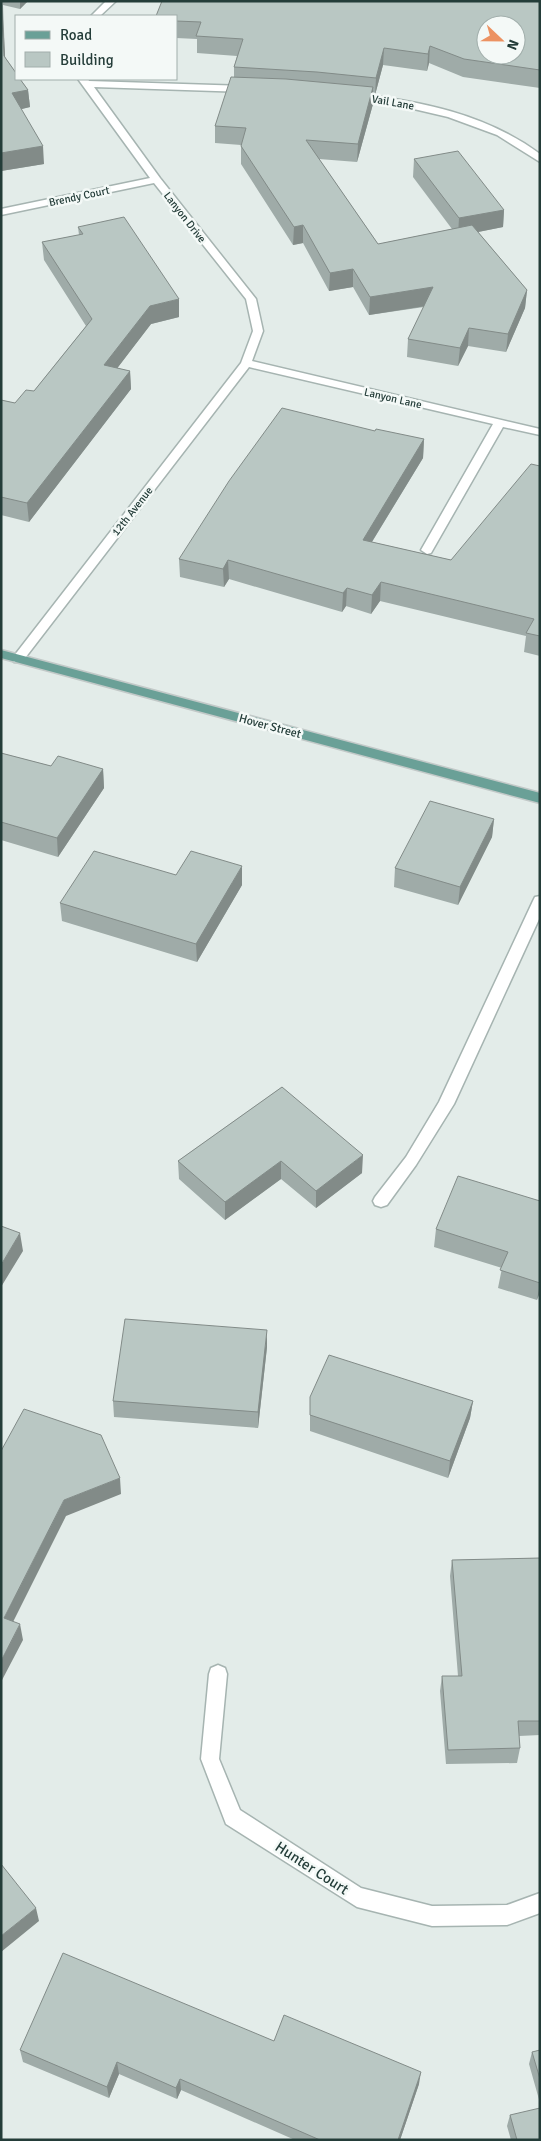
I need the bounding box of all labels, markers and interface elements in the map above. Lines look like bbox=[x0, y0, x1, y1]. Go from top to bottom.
legend bbox=[15, 15, 178, 80]
north arrow bbox=[476, 15, 526, 65]
text: Road bbox=[60, 26, 92, 44]
text: N bbox=[503, 37, 522, 52]
text: Building bbox=[60, 51, 114, 69]
street label: Vail Lane bbox=[371, 92, 415, 113]
street label: Brendy Court bbox=[48, 184, 111, 209]
street label: Lanyon Drive bbox=[161, 189, 208, 245]
street label: Lanyon Lane bbox=[363, 386, 423, 411]
street label: 12th Avenue bbox=[109, 484, 156, 538]
street label: Hover Street bbox=[237, 711, 303, 742]
street label: Hunter Court bbox=[272, 1838, 352, 1898]

